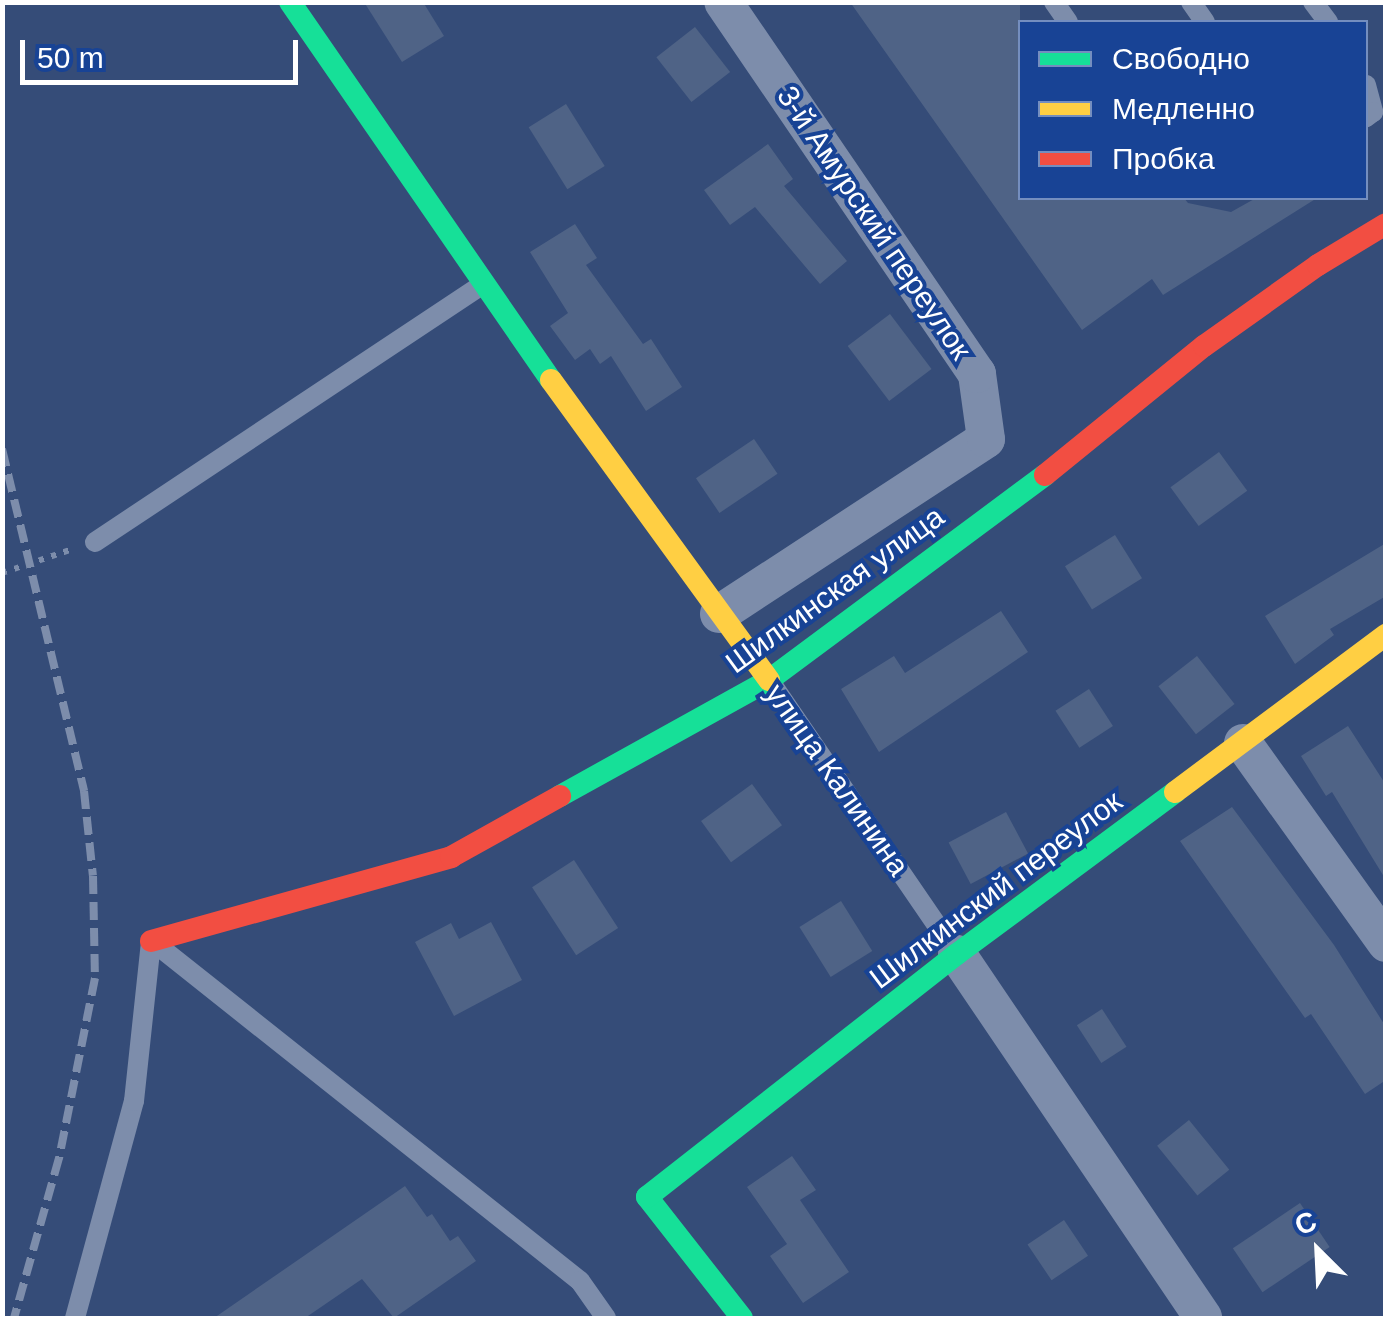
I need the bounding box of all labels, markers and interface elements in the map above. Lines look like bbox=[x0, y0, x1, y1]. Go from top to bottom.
scale bar bbox=[25, 20, 302, 82]
legend bbox=[1018, 20, 1368, 200]
text: 50 m bbox=[37, 41, 104, 74]
text: Свободно bbox=[1112, 42, 1250, 75]
street label: 3-й Амурский переулок bbox=[769, 79, 979, 367]
text: Медленно bbox=[1112, 92, 1255, 125]
text: Пробка bbox=[1112, 142, 1215, 175]
street label: Шилкинская улица bbox=[719, 499, 951, 681]
street label: улица Калинина bbox=[757, 677, 917, 883]
street label: Шилкинский переулок bbox=[863, 784, 1129, 996]
north arrow bbox=[1268, 1201, 1368, 1301]
text: С bbox=[1290, 1205, 1321, 1241]

